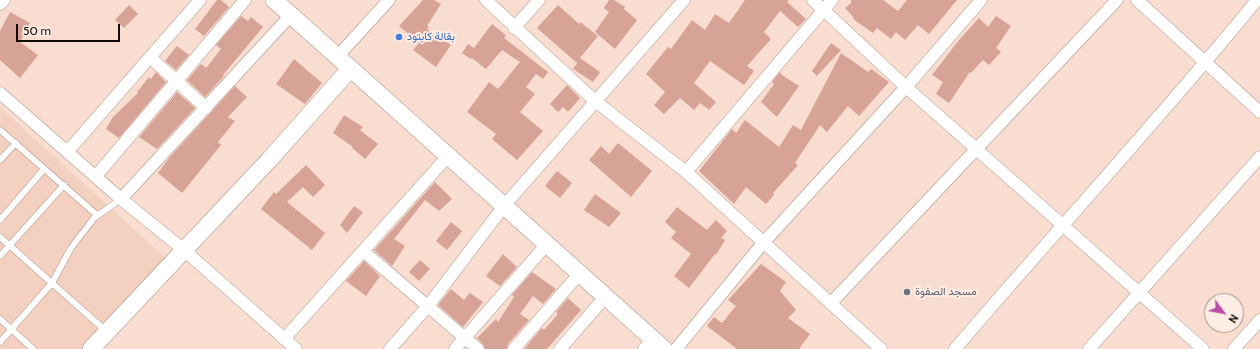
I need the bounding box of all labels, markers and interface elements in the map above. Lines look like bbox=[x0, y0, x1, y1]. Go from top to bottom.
scale bar bbox=[18, 16, 122, 42]
text: 50 m bbox=[23, 23, 51, 38]
place label: بقالة كابتود bbox=[407, 30, 455, 44]
marker: بقالة كابتود bbox=[394, 32, 404, 42]
place label: مسجد الصفوة bbox=[915, 285, 977, 299]
marker: مسجد الصفوة bbox=[902, 287, 912, 297]
north arrow bbox=[1204, 293, 1244, 333]
text: N bbox=[1225, 312, 1241, 326]

